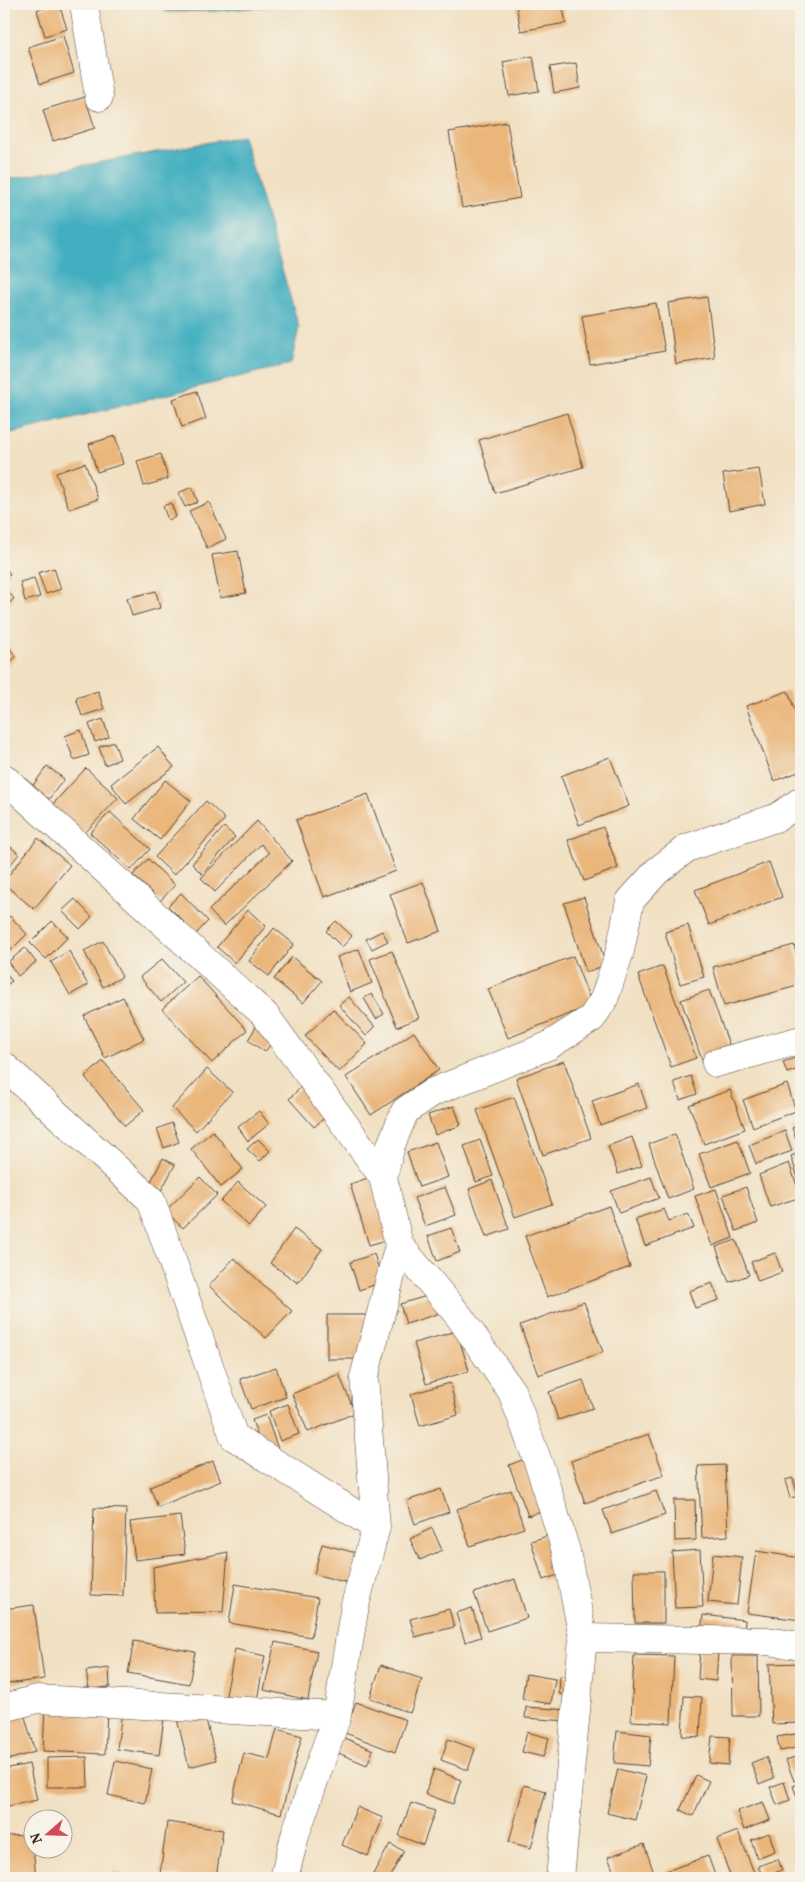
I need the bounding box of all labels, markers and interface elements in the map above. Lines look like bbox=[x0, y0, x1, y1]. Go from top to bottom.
north arrow bbox=[22, 1810, 72, 1860]
text: N bbox=[27, 1830, 48, 1846]

